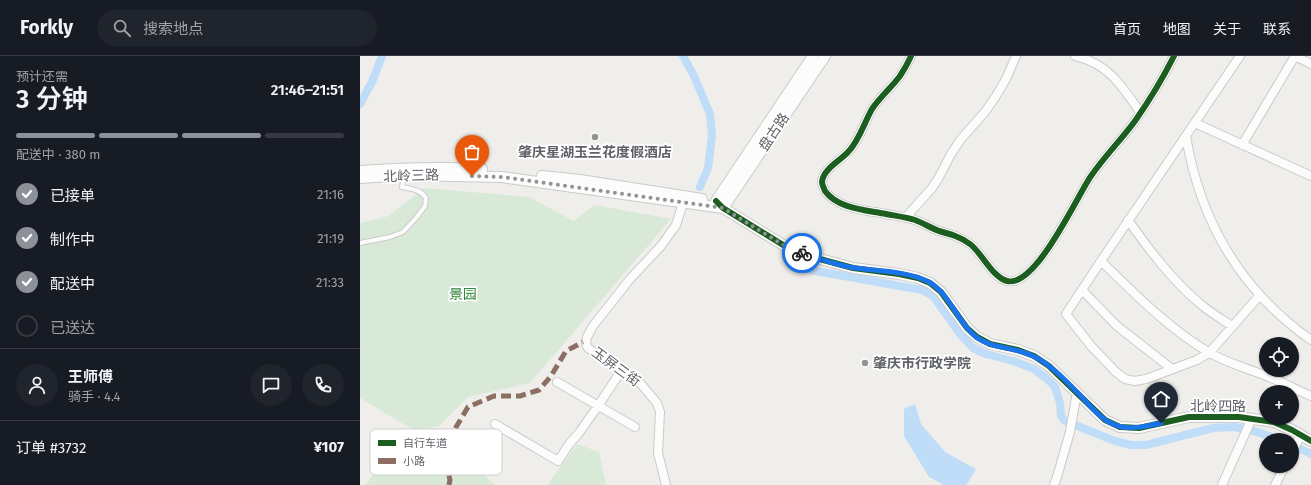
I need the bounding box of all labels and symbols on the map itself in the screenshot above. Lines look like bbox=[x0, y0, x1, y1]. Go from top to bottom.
street label: 盘古路 bbox=[755, 110, 793, 154]
marker: 肇庆星湖玉兰花度假酒店 bbox=[590, 132, 600, 142]
pin bbox=[455, 135, 489, 176]
place label: 肇庆星湖玉兰花度假酒店 bbox=[518, 144, 672, 161]
street label: 北岭三路 bbox=[383, 167, 439, 185]
courier bbox=[782, 233, 822, 273]
park label: 景园 bbox=[449, 286, 477, 303]
street label: 玉屏三街 bbox=[588, 344, 644, 390]
place label: 肇庆市行政学院 bbox=[873, 355, 971, 372]
marker: 肇庆市行政学院 bbox=[860, 358, 870, 368]
pin bbox=[1144, 382, 1178, 423]
street label: 北岭四路 bbox=[1190, 398, 1246, 415]
legend bbox=[370, 429, 502, 475]
text: 自行车道 bbox=[403, 437, 447, 450]
text: 小路 bbox=[403, 455, 425, 468]

